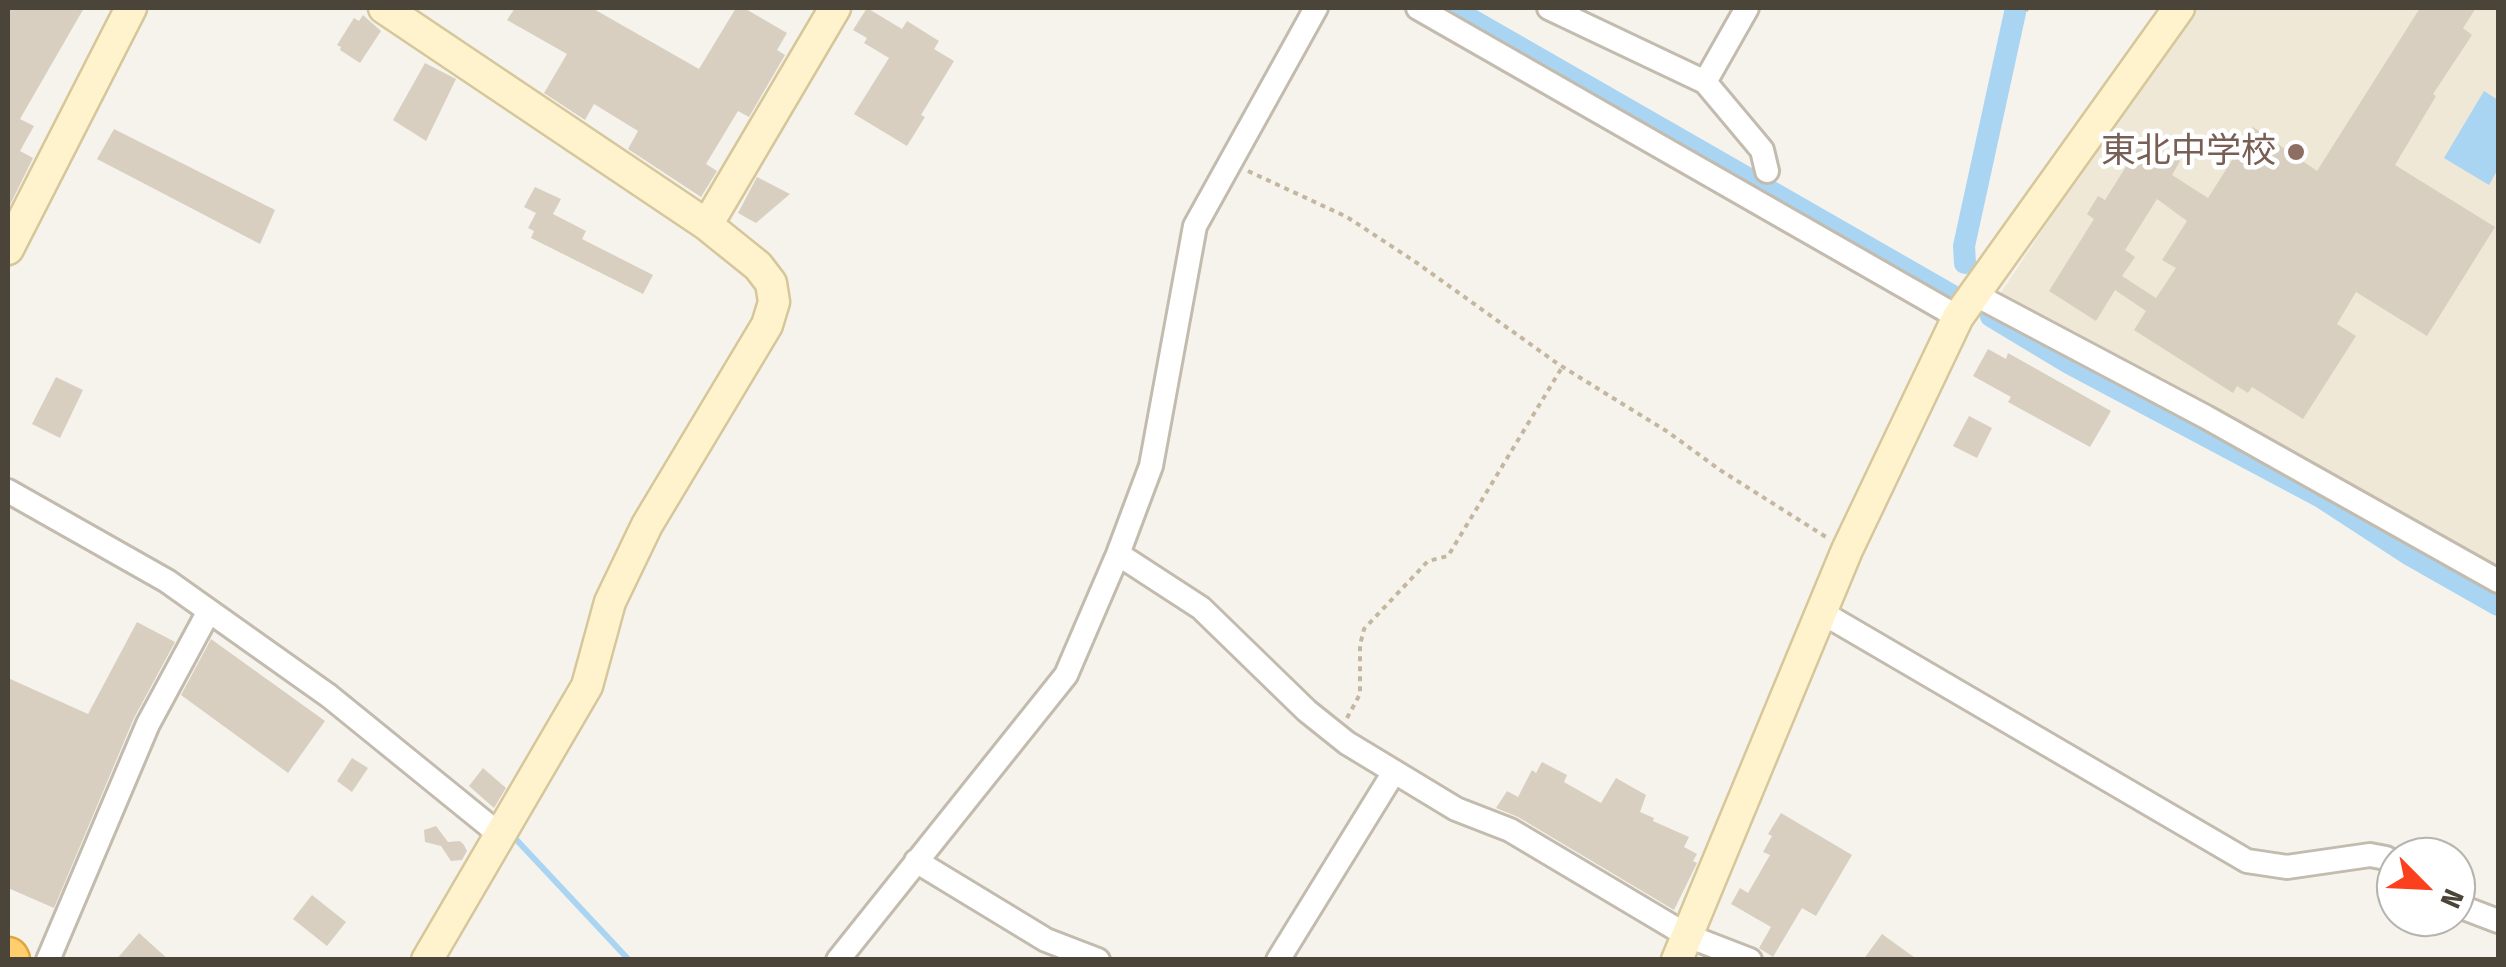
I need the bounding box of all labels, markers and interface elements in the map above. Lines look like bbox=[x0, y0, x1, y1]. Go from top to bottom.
place label: 東北中学校 bbox=[2101, 131, 2276, 173]
marker: 東北中学校 bbox=[2285, 141, 2307, 163]
north arrow bbox=[2376, 837, 2476, 937]
text: N bbox=[2434, 884, 2471, 913]

